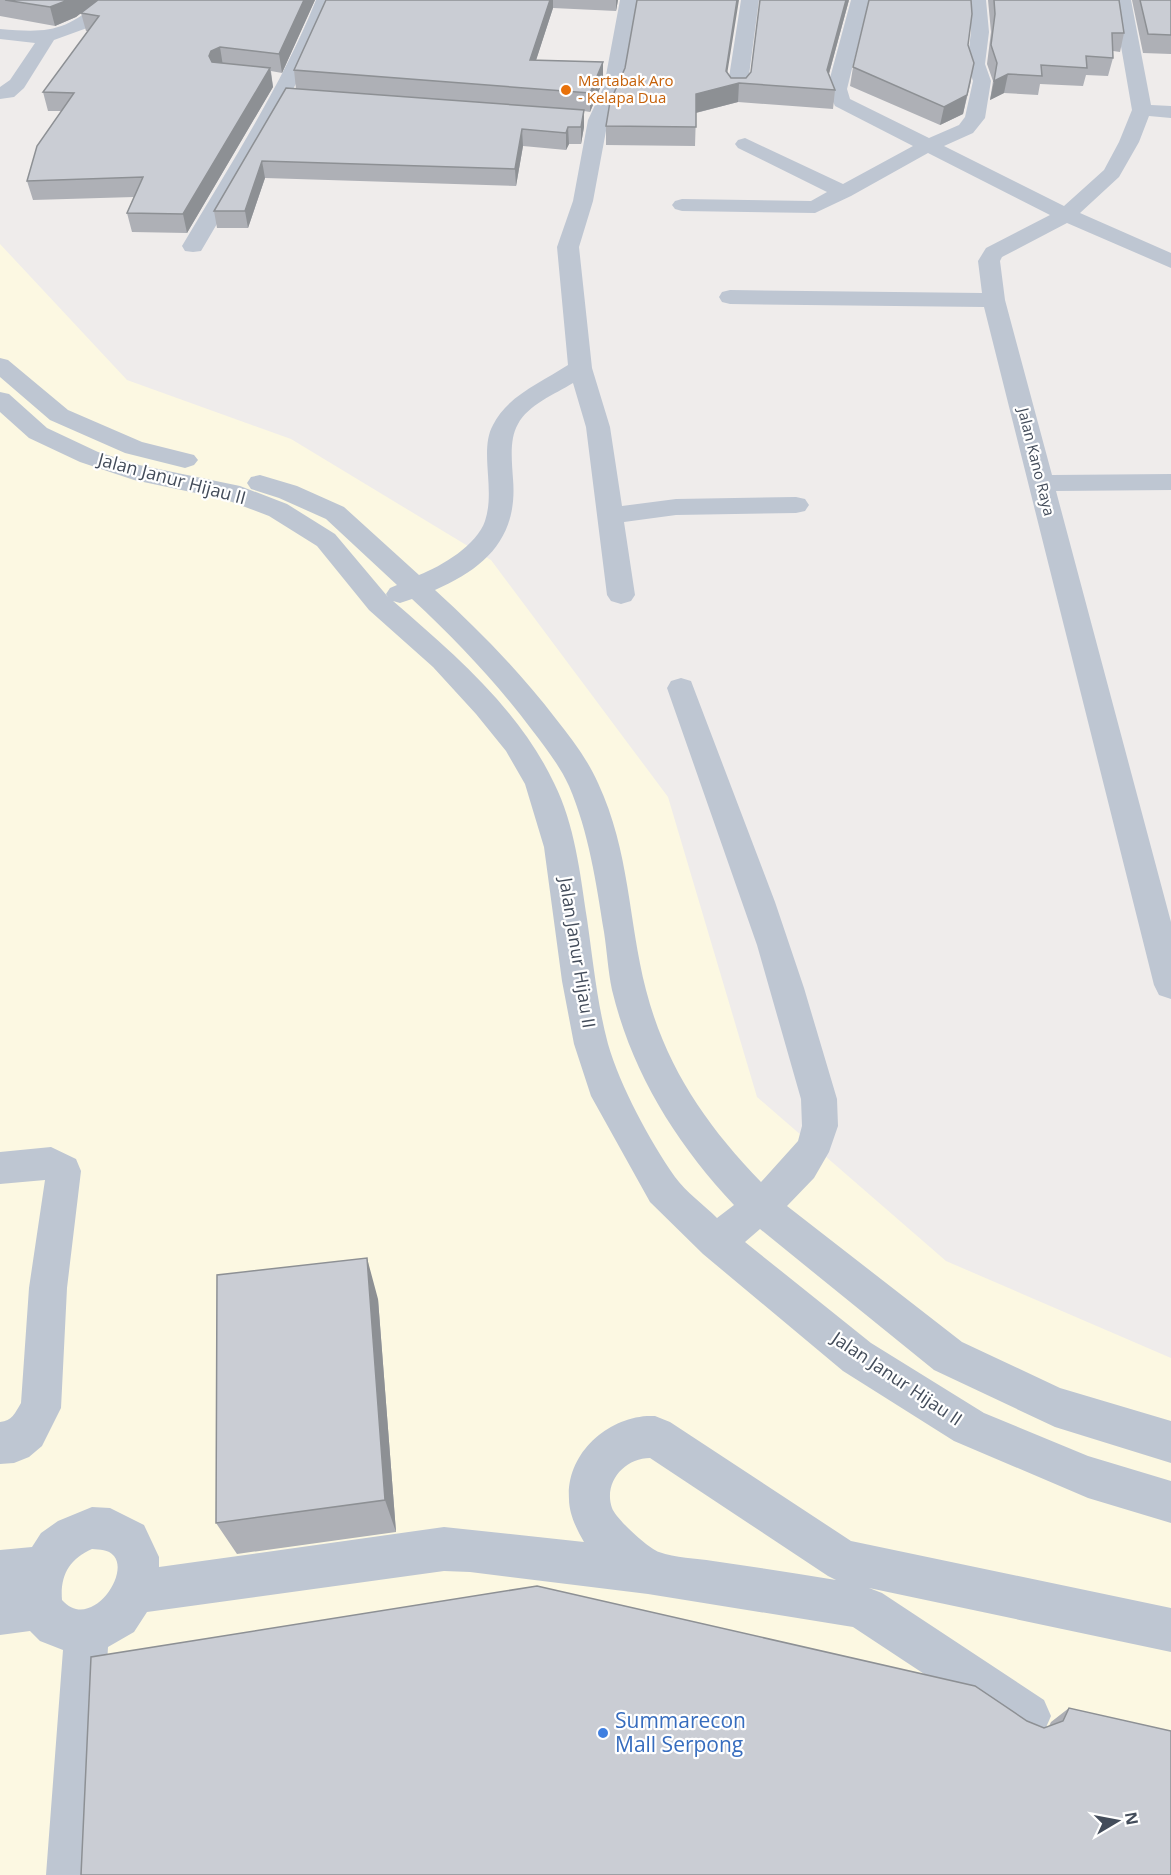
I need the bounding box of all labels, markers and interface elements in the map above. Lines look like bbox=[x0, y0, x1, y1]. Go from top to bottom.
place label: Martabak Aro - Kelapa Dua bbox=[578, 70, 674, 107]
marker: Martabak Aro - Kelapa Dua bbox=[559, 83, 573, 97]
street label: Jalan Kano Raya bbox=[1013, 404, 1060, 518]
street label: Jalan Janur Hijau II bbox=[94, 446, 249, 509]
street label: Jalan Janur Hijau II bbox=[554, 874, 602, 1030]
street label: Jalan Janur Hijau II bbox=[826, 1325, 967, 1431]
place label: Summarecon Mall Serpong bbox=[615, 1706, 746, 1758]
marker: Summarecon Mall Serpong bbox=[596, 1726, 610, 1740]
north arrow bbox=[1087, 1791, 1147, 1851]
text: N bbox=[1120, 1810, 1144, 1827]

